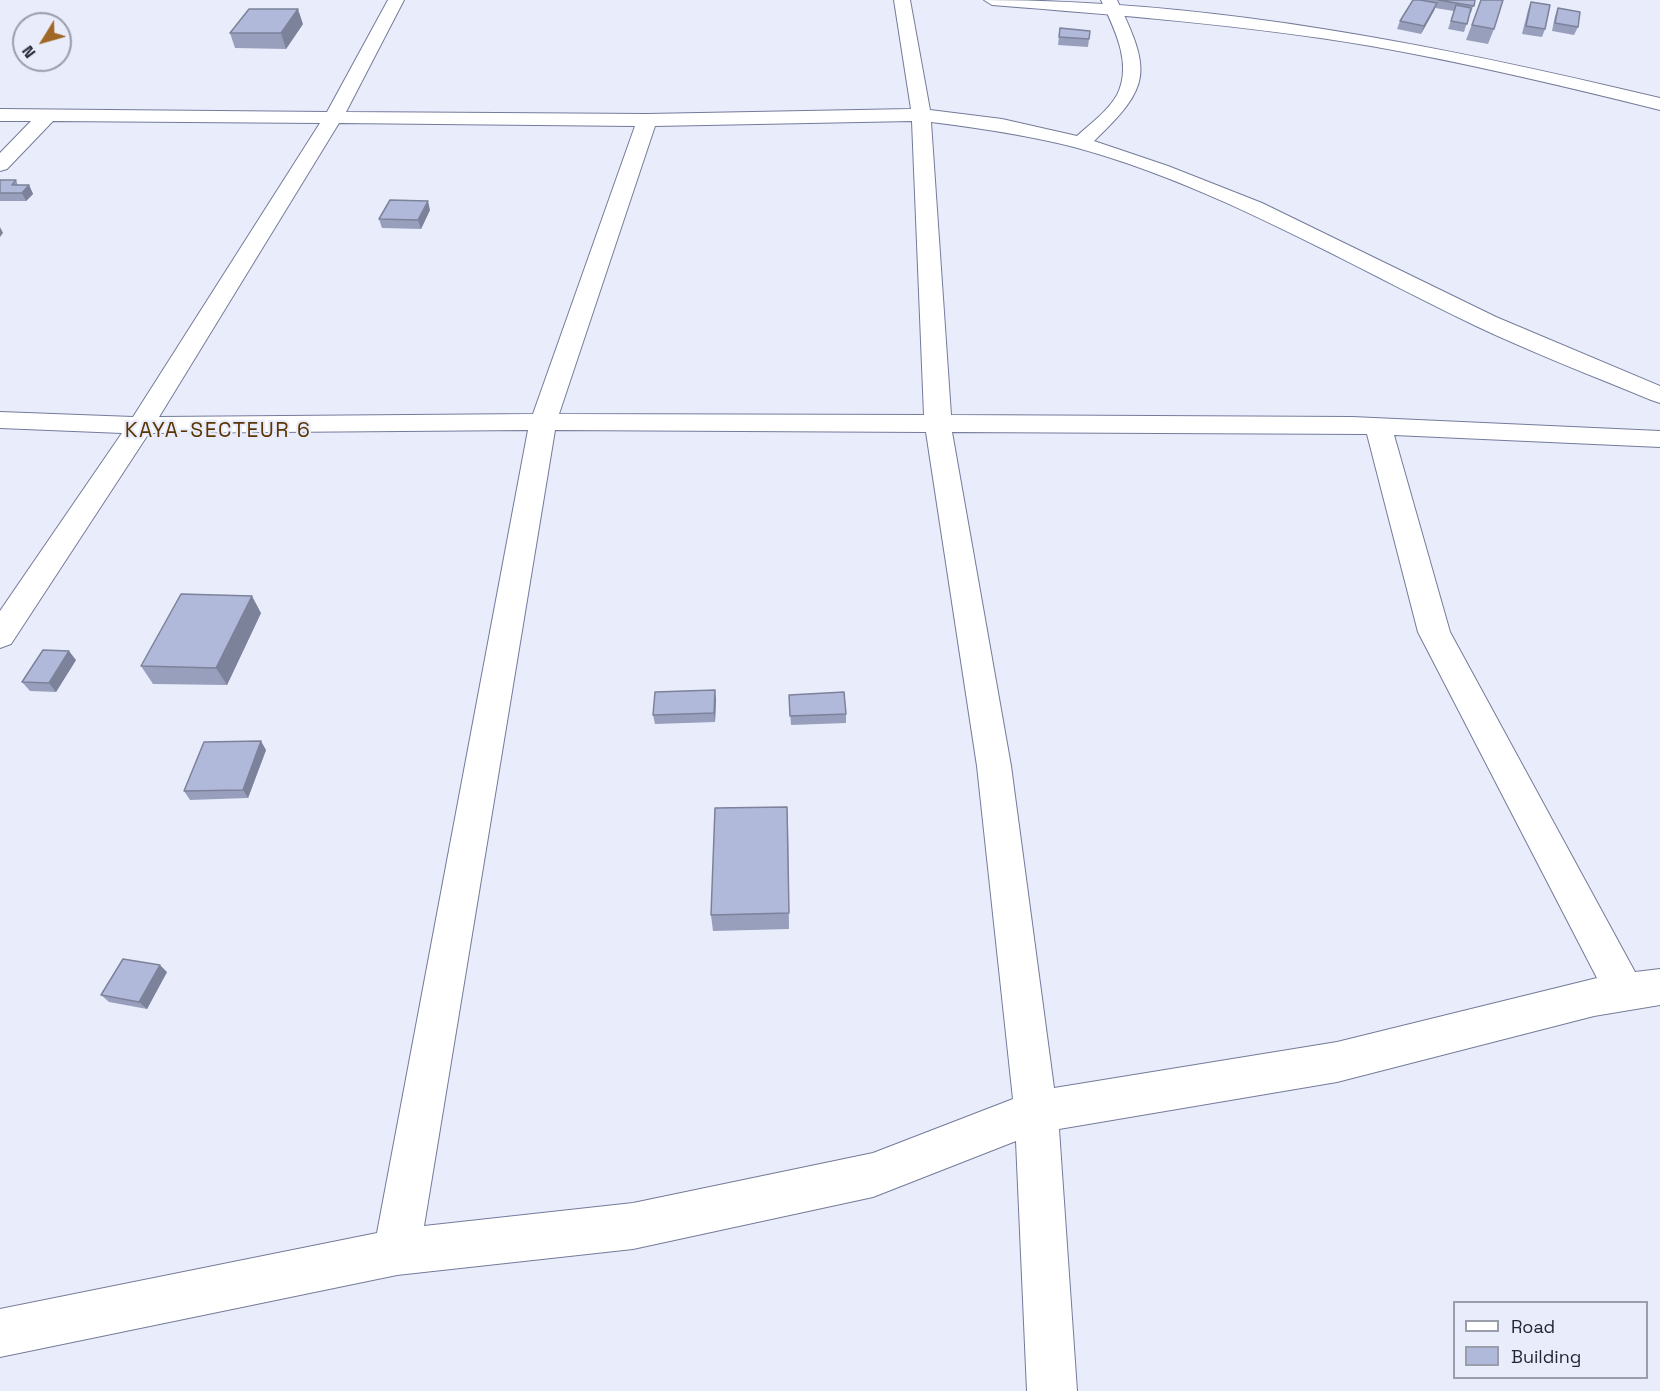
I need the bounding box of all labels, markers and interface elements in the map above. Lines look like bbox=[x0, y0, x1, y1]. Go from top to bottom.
north arrow bbox=[12, 12, 72, 72]
text: N bbox=[17, 41, 40, 63]
district label: KAYA-SECTEUR 6 bbox=[125, 418, 311, 444]
legend bbox=[1453, 1301, 1648, 1379]
text: Road bbox=[1511, 1315, 1555, 1338]
text: Building bbox=[1511, 1345, 1581, 1368]

